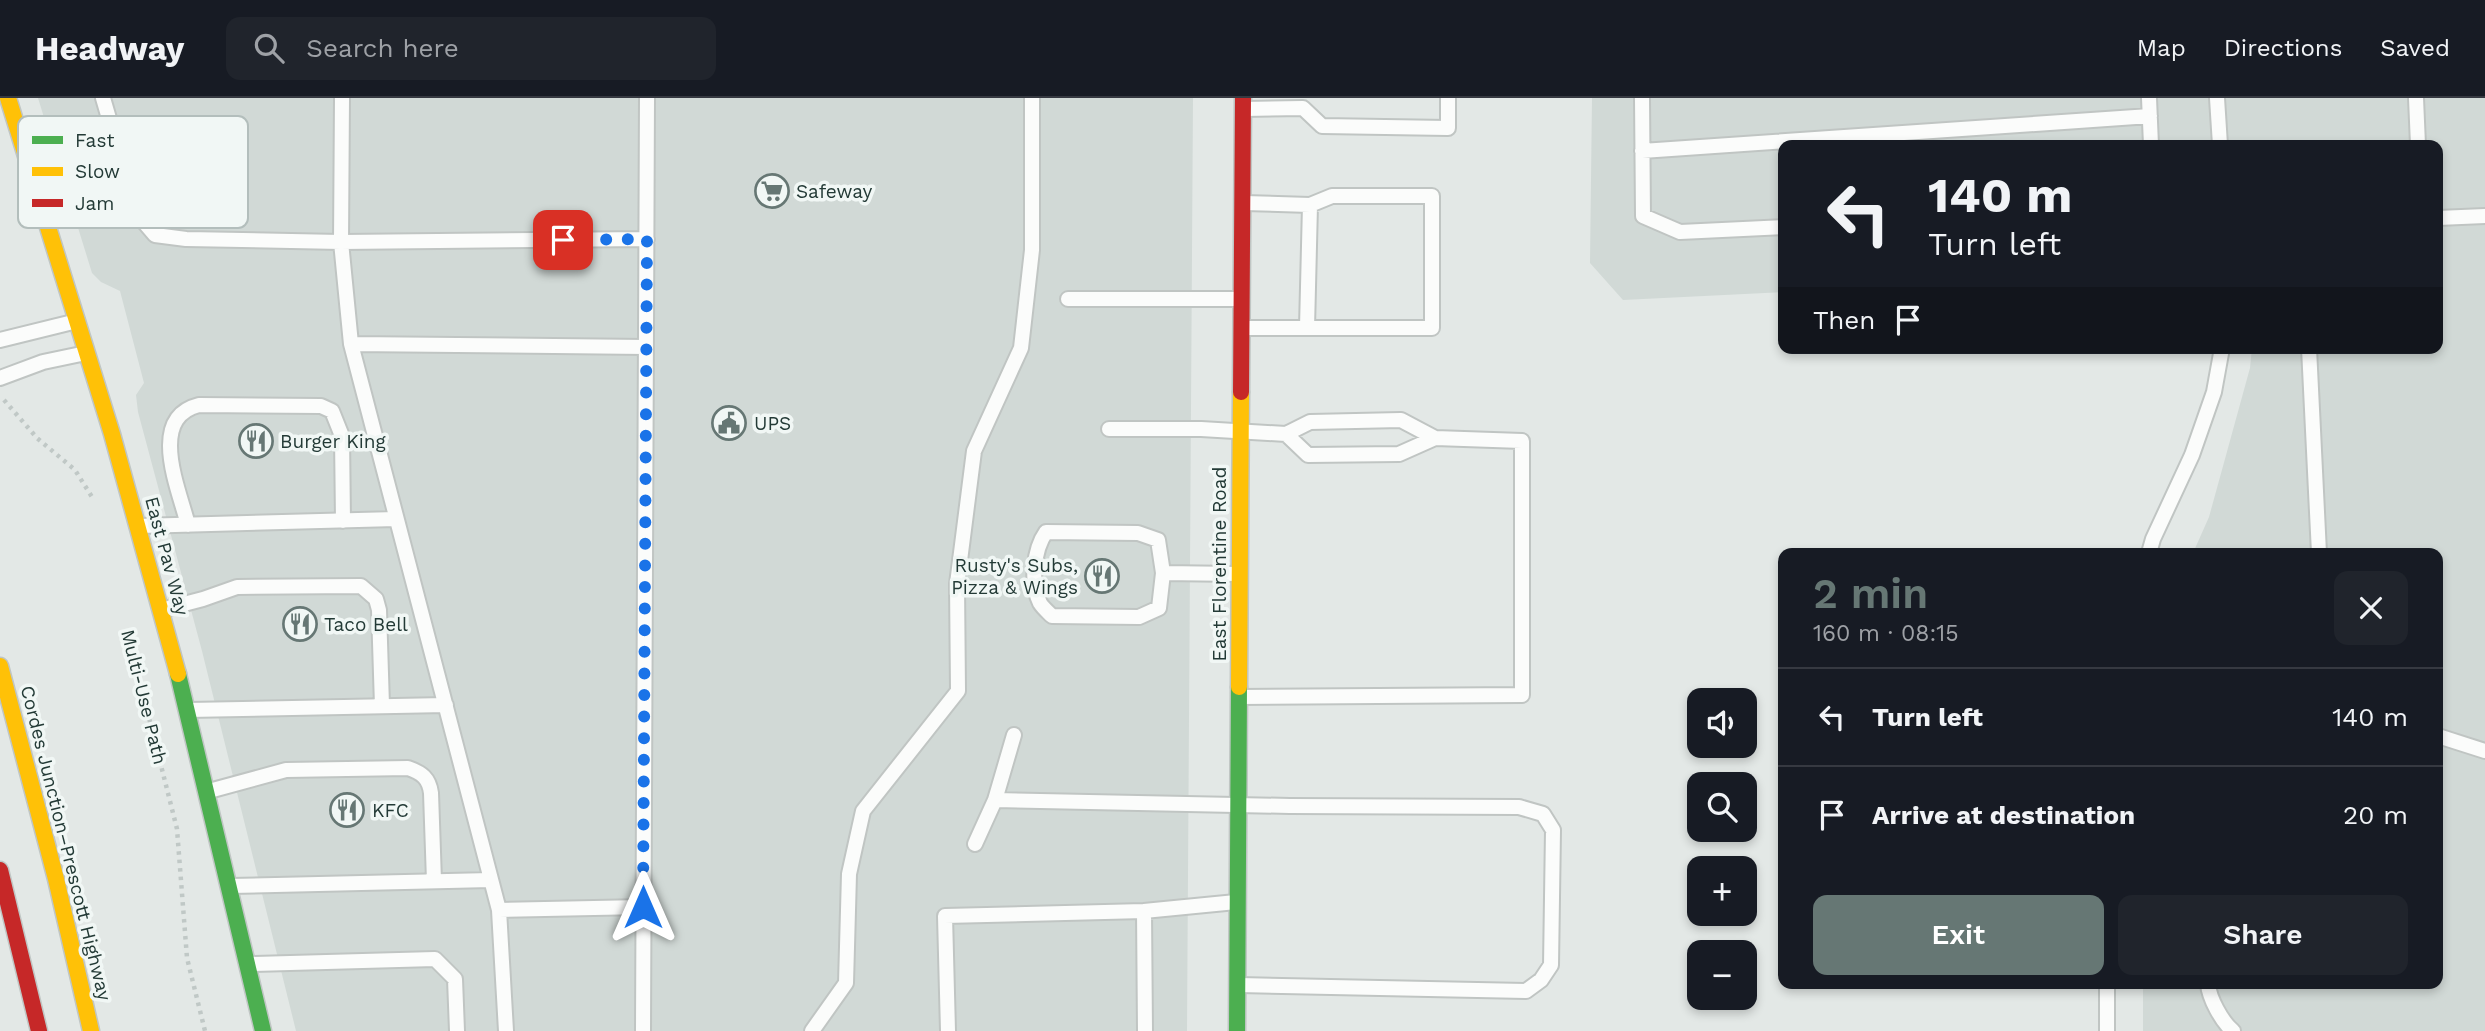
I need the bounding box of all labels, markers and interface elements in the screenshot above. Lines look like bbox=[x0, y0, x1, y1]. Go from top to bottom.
search box bbox=[226, 17, 716, 80]
text: Headway bbox=[35, 29, 184, 68]
icon: search bbox=[250, 29, 288, 67]
text: Search here bbox=[306, 33, 459, 63]
text: Map bbox=[2137, 34, 2186, 62]
text: Directions bbox=[2224, 34, 2342, 62]
text: Saved bbox=[2380, 34, 2450, 62]
legend bbox=[18, 116, 248, 228]
text: Fast bbox=[75, 129, 114, 152]
text: Slow bbox=[75, 160, 120, 183]
text: 140 m bbox=[1928, 166, 2072, 224]
icon: left bbox=[1813, 168, 1904, 259]
supermarket icon: Safeway bbox=[753, 172, 791, 210]
place label: Safeway bbox=[796, 180, 872, 203]
text: Jam bbox=[75, 192, 114, 215]
pin bbox=[533, 210, 593, 270]
icon: arrive bbox=[544, 221, 582, 259]
text: Turn left bbox=[1928, 225, 2061, 263]
icon: arrive bbox=[1889, 301, 1927, 339]
text: Then bbox=[1813, 305, 1875, 335]
public building icon: UPS bbox=[710, 404, 748, 442]
place label: UPS bbox=[754, 412, 791, 435]
restaurant icon: Burger King bbox=[237, 422, 275, 460]
place label: Burger King bbox=[280, 430, 387, 453]
street label: East Florentine Road bbox=[1208, 467, 1231, 661]
street label: East Pav Way bbox=[140, 494, 194, 618]
place label: Rusty's Subs, Pizza & Wings bbox=[951, 554, 1078, 599]
restaurant icon: Rusty's Subs, Pizza & Wings bbox=[1083, 557, 1121, 595]
text: 2 min bbox=[1813, 569, 1928, 618]
button: close bbox=[2334, 571, 2408, 645]
restaurant icon: Taco Bell bbox=[281, 605, 319, 643]
place label: Taco Bell bbox=[324, 613, 408, 636]
text: 160 m · 08:15 bbox=[1813, 620, 1959, 647]
street label: Multi-Use Path bbox=[116, 627, 172, 767]
street label: Cordes Junction–Prescott Highway bbox=[16, 683, 116, 1003]
map controls bbox=[1687, 688, 1757, 1010]
button: sound bbox=[1687, 688, 1757, 758]
icon: left bbox=[1813, 698, 1851, 736]
text: Turn left bbox=[1872, 702, 1983, 732]
text: 140 m bbox=[2332, 702, 2408, 732]
button: search bbox=[1687, 772, 1757, 842]
restaurant icon: KFC bbox=[328, 791, 366, 829]
icon: arrive bbox=[1813, 796, 1851, 834]
place label: KFC bbox=[372, 799, 409, 822]
text: Arrive at destination bbox=[1872, 800, 2135, 830]
text: 20 m bbox=[2343, 800, 2408, 830]
button: + bbox=[1687, 856, 1757, 926]
position arrow bbox=[606, 870, 680, 944]
button: Exit bbox=[1813, 895, 2104, 975]
button: Share bbox=[2118, 895, 2408, 975]
button: − bbox=[1687, 940, 1757, 1010]

